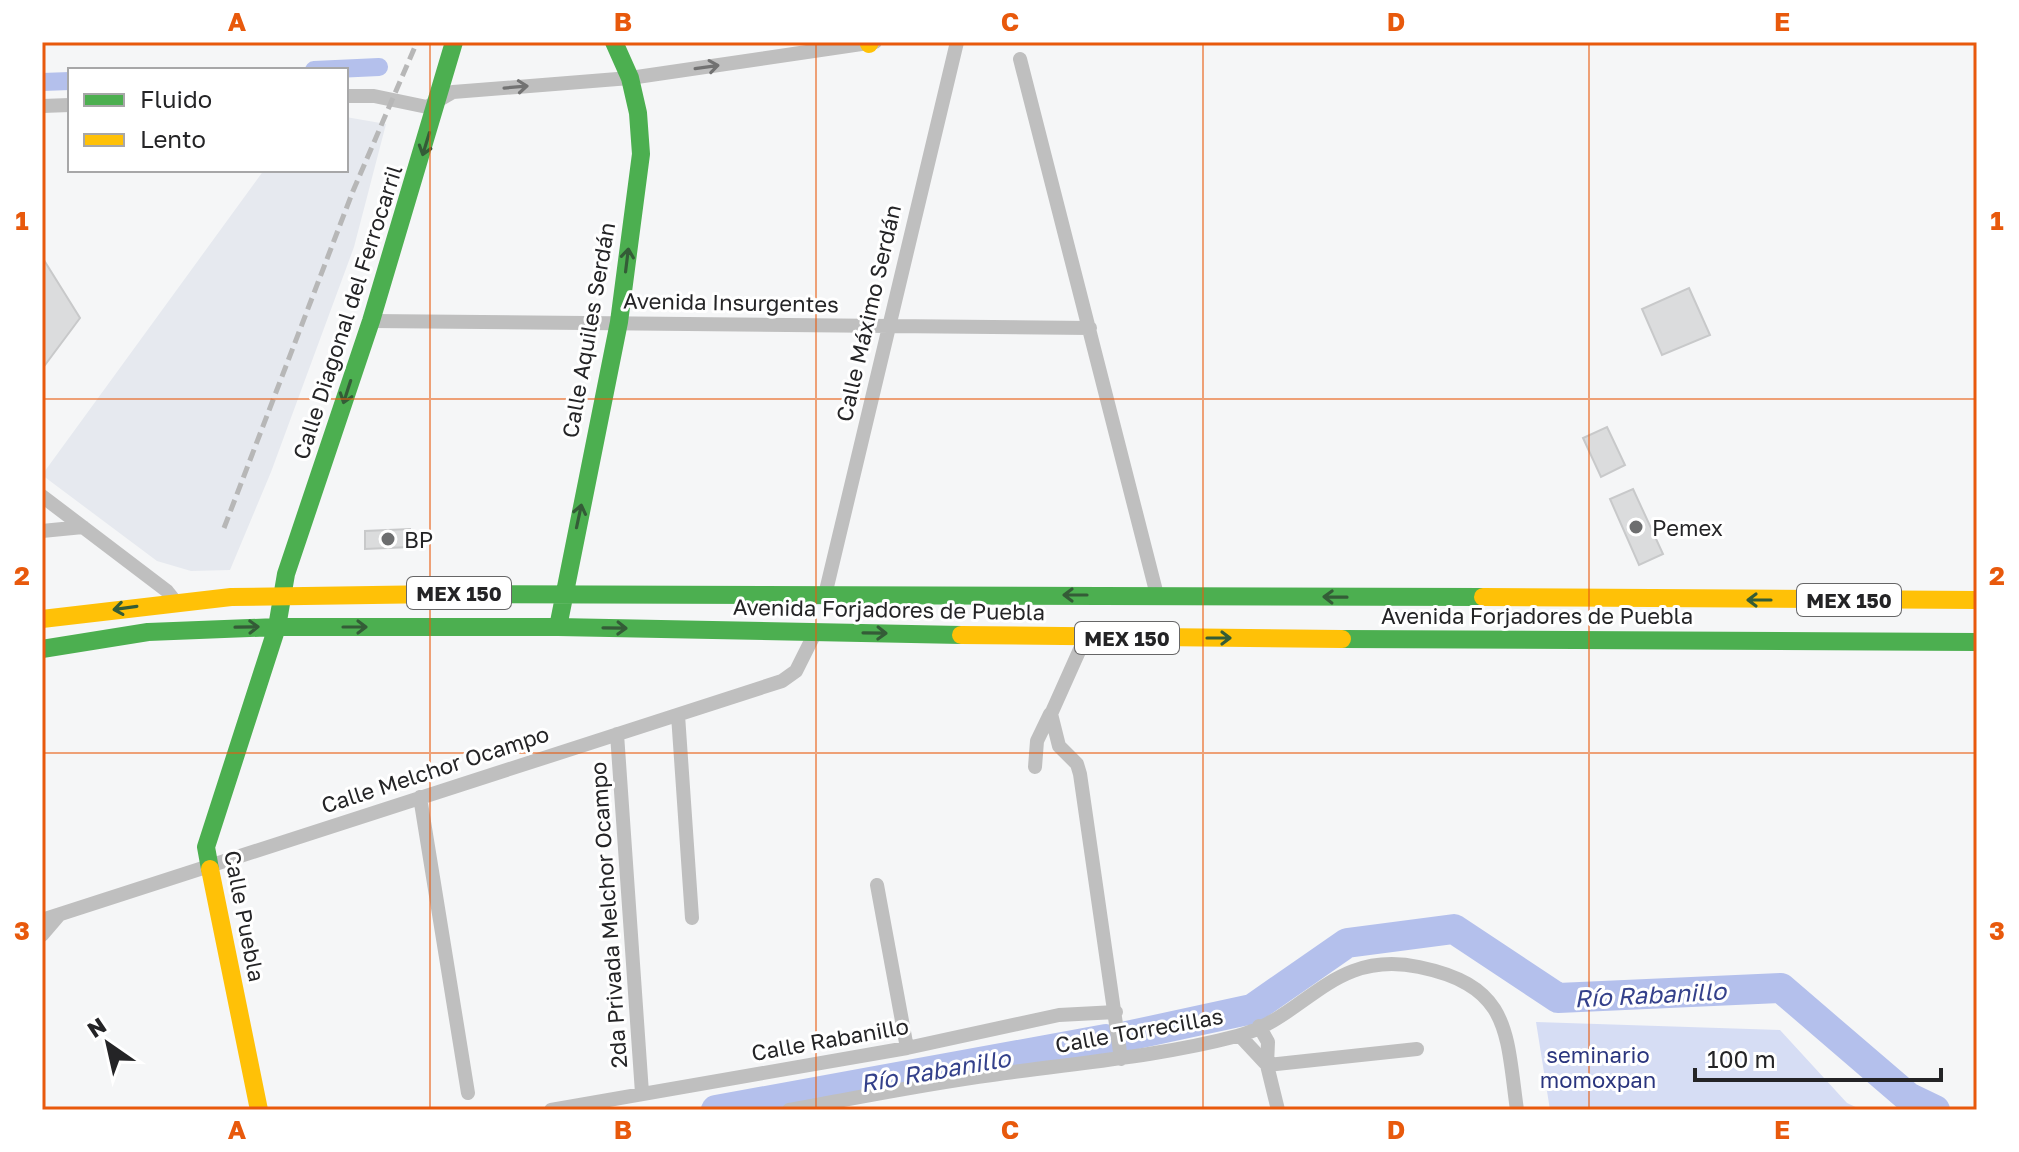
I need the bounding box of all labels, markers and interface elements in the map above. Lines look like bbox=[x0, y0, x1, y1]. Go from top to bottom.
text: A bbox=[228, 6, 247, 37]
text: B bbox=[614, 6, 632, 37]
text: C bbox=[1001, 6, 1019, 37]
text: D bbox=[1387, 6, 1405, 37]
text: E bbox=[1774, 6, 1790, 37]
one-way arrow bbox=[694, 59, 719, 74]
legend bbox=[68, 68, 348, 172]
one-way arrow bbox=[502, 79, 529, 94]
text: Fluido bbox=[140, 84, 212, 113]
text: Lento bbox=[140, 124, 206, 153]
one-way arrow bbox=[418, 131, 432, 156]
street label: Calle Diagonal del Ferrocarril bbox=[287, 162, 407, 462]
street label: Calle Máximo Serdán bbox=[830, 202, 906, 424]
text: 1 bbox=[15, 205, 29, 236]
text: 1 bbox=[1990, 205, 2004, 236]
street label: Calle Aquiles Serdán bbox=[556, 220, 620, 440]
one-way arrow bbox=[619, 248, 634, 274]
street label: Avenida Insurgentes bbox=[623, 287, 839, 317]
one-way arrow bbox=[339, 379, 354, 404]
one-way arrow bbox=[572, 504, 587, 529]
place label: Pemex bbox=[1652, 514, 1723, 541]
marker: Pemex bbox=[1627, 518, 1645, 536]
place label: BP bbox=[404, 526, 433, 553]
marker: BP bbox=[379, 530, 397, 548]
text: 2 bbox=[14, 560, 30, 591]
text: 2 bbox=[1989, 560, 2005, 591]
road number: MEX 150 bbox=[407, 577, 511, 609]
road number: MEX 150 bbox=[1797, 584, 1901, 616]
one-way arrow bbox=[1062, 587, 1089, 603]
one-way arrow bbox=[1322, 589, 1349, 604]
one-way arrow bbox=[1746, 592, 1773, 608]
street label: Avenida Forjadores de Puebla bbox=[733, 593, 1045, 625]
one-way arrow bbox=[112, 600, 139, 615]
street label: Avenida Forjadores de Puebla bbox=[1381, 602, 1693, 629]
one-way arrow bbox=[233, 619, 260, 635]
one-way arrow bbox=[341, 619, 368, 635]
one-way arrow bbox=[601, 620, 628, 636]
road number: MEX 150 bbox=[1075, 622, 1179, 654]
one-way arrow bbox=[861, 625, 888, 640]
one-way arrow bbox=[1205, 630, 1232, 646]
street label: Calle Melchor Ocampo bbox=[318, 719, 552, 819]
street label: 2da Privada Melchor Ocampo bbox=[584, 761, 632, 1069]
street label: Calle Puebla bbox=[219, 848, 271, 984]
text: 3 bbox=[14, 915, 30, 946]
text: 3 bbox=[1989, 915, 2005, 946]
water label: Río Rabanillo bbox=[1573, 975, 1728, 1012]
street label: Calle Torrecillas bbox=[1053, 1002, 1225, 1058]
north arrow bbox=[68, 1004, 148, 1084]
text: N bbox=[82, 1011, 111, 1043]
street label: Calle Rabanillo bbox=[749, 1012, 911, 1066]
scale bar bbox=[1695, 1032, 1941, 1082]
park label: seminario momoxpan bbox=[1540, 1041, 1656, 1093]
water label: Río Rabanillo bbox=[858, 1042, 1014, 1097]
text: 100 m bbox=[1707, 1044, 1776, 1073]
text: A bbox=[228, 1114, 247, 1145]
text: B bbox=[614, 1114, 632, 1145]
text: C bbox=[1001, 1114, 1019, 1145]
text: D bbox=[1387, 1114, 1405, 1145]
text: E bbox=[1774, 1114, 1790, 1145]

